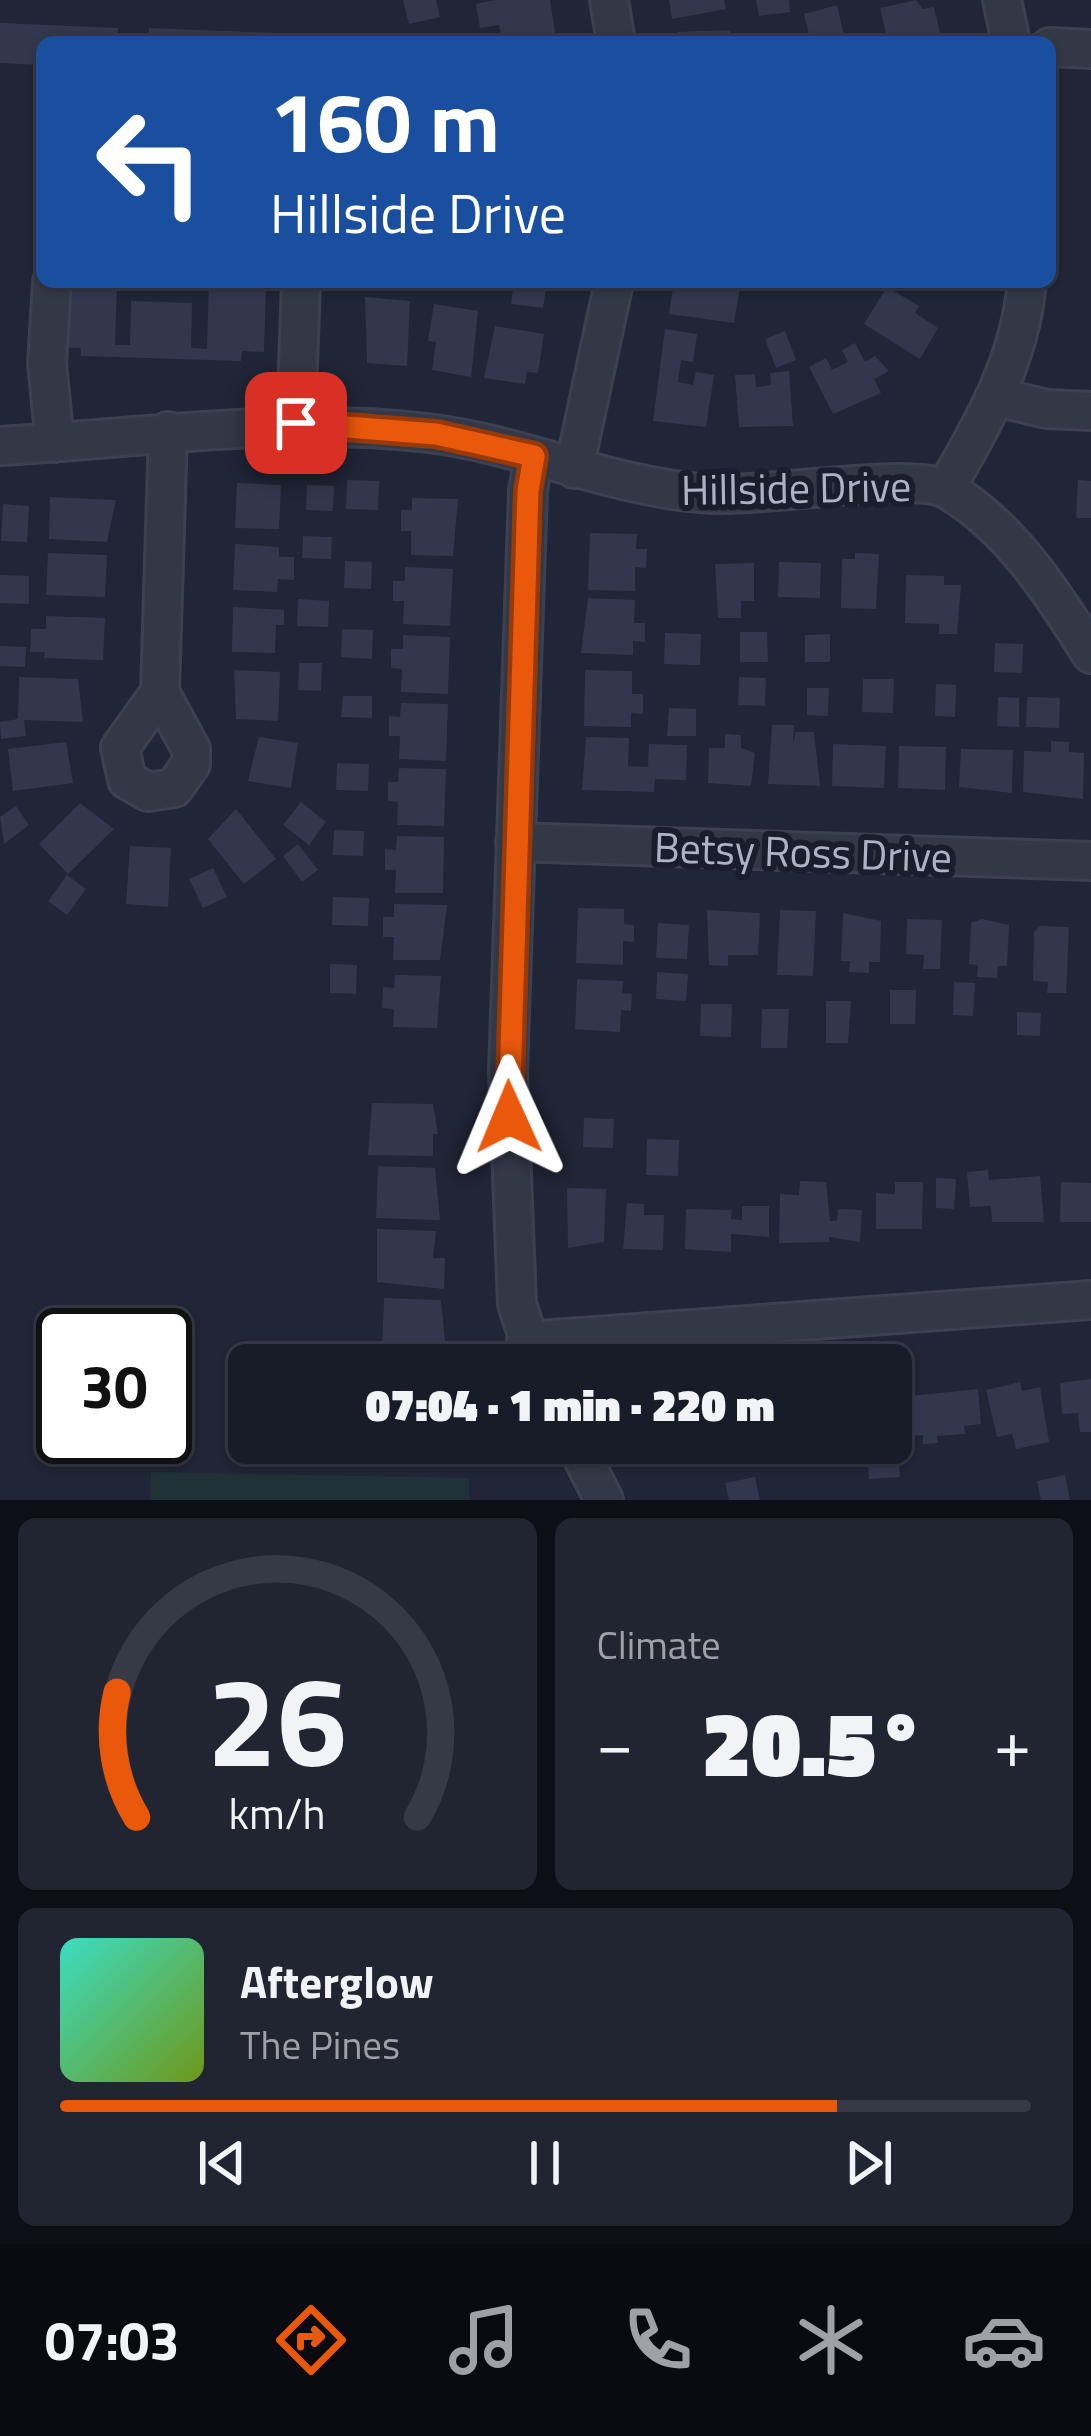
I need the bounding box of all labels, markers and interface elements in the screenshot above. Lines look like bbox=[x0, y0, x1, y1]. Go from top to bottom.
text: 160 m bbox=[270, 57, 500, 185]
icon: left bbox=[72, 84, 228, 240]
text: Hillside Drive bbox=[270, 172, 566, 254]
pin bbox=[245, 372, 347, 474]
icon: arrive bbox=[263, 390, 329, 456]
street label: Hillside Drive bbox=[680, 453, 912, 521]
street label: Betsy Ross Drive bbox=[653, 814, 953, 888]
position arrow bbox=[446, 1054, 572, 1180]
speed limit sign: 30 bbox=[36, 1308, 192, 1464]
text: 07:04 · 1 min · 220 m bbox=[366, 1370, 774, 1438]
text: Climate bbox=[597, 1615, 721, 1674]
text: 26 bbox=[207, 1625, 347, 1814]
text: 20.5° bbox=[702, 1674, 925, 1811]
text: − bbox=[597, 1692, 633, 1793]
text: + bbox=[994, 1692, 1031, 1793]
text: km/h bbox=[229, 1780, 326, 1846]
text: Afterglow bbox=[240, 1947, 434, 2015]
text: The Pines bbox=[240, 2015, 400, 2074]
icon: previous bbox=[189, 2130, 255, 2196]
icon: pause bbox=[512, 2130, 578, 2196]
icon: next bbox=[836, 2130, 902, 2196]
icon: directions bbox=[269, 2298, 353, 2382]
icon: music bbox=[442, 2298, 526, 2382]
icon: phone bbox=[616, 2298, 700, 2382]
icon: climate bbox=[789, 2298, 873, 2382]
icon: car bbox=[962, 2298, 1046, 2382]
text: 07:03 bbox=[45, 2299, 179, 2381]

